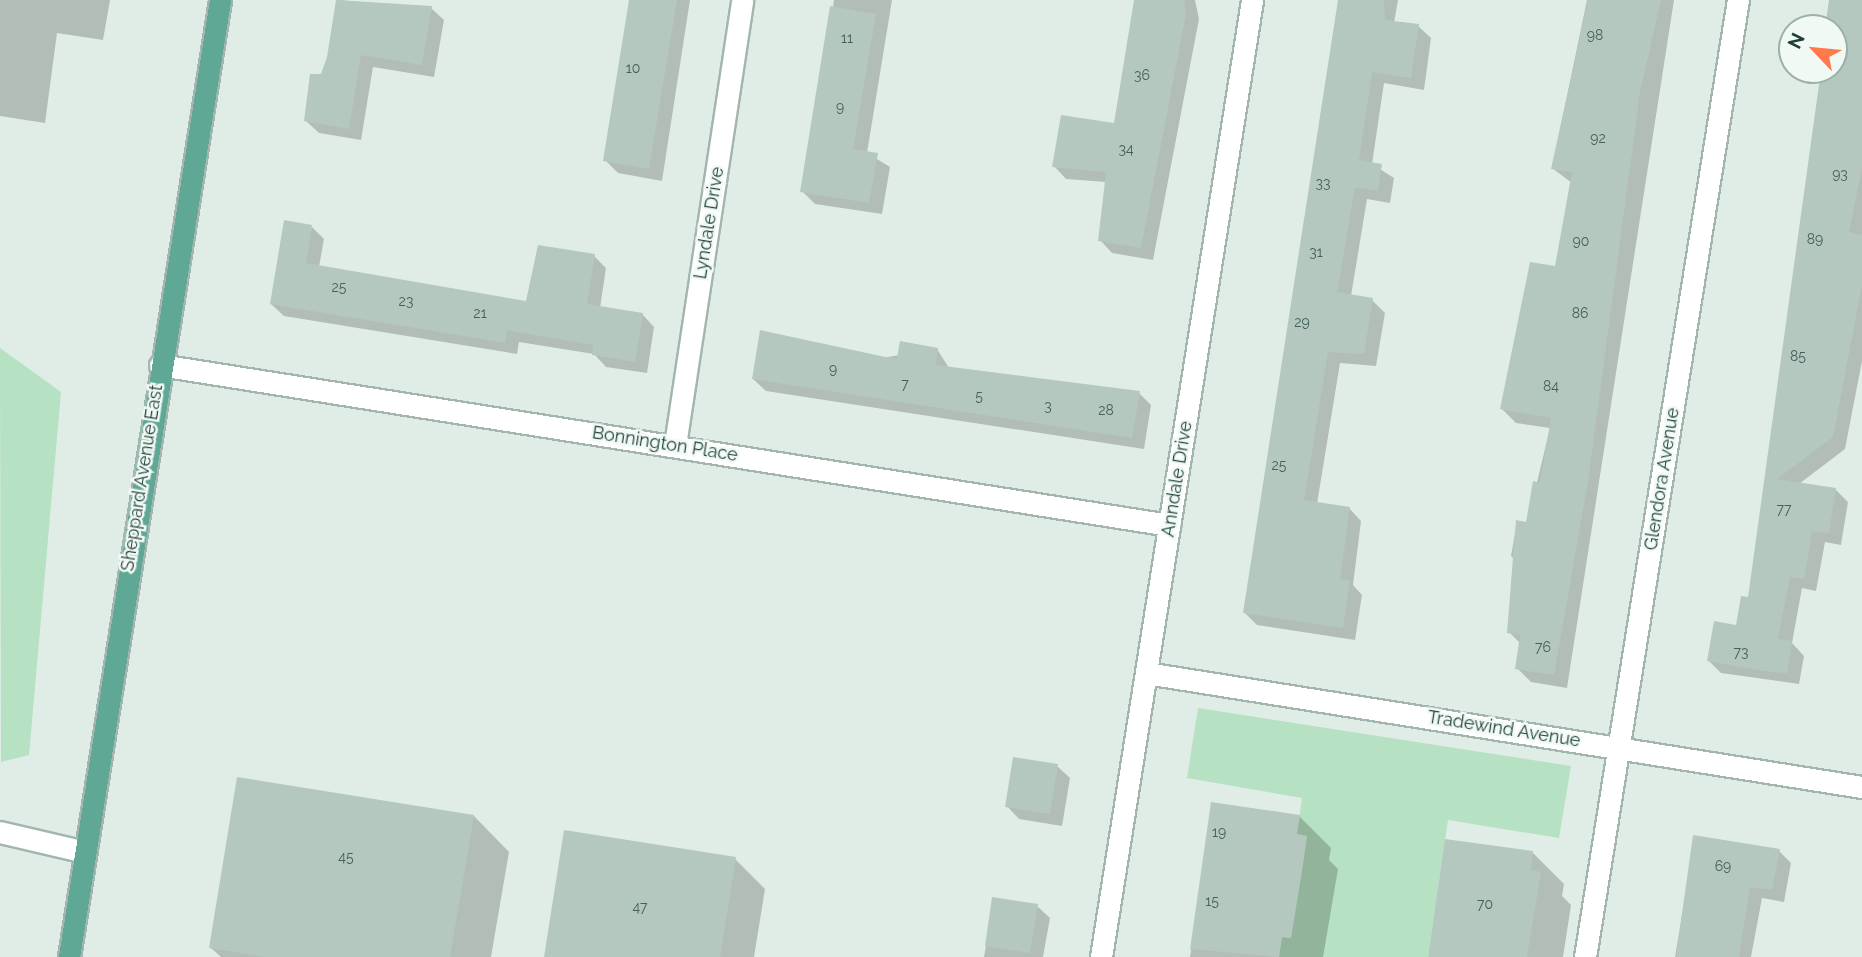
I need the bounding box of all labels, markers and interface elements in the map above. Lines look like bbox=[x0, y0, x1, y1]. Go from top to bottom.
north arrow bbox=[1778, 14, 1848, 84]
house number: 98 bbox=[1587, 27, 1603, 43]
text: N bbox=[1783, 29, 1809, 52]
house number: 11 bbox=[841, 30, 853, 46]
house number: 10 bbox=[626, 60, 640, 76]
house number: 36 bbox=[1134, 67, 1150, 83]
house number: 9 bbox=[836, 99, 844, 115]
house number: 92 bbox=[1590, 130, 1606, 146]
house number: 34 bbox=[1118, 141, 1134, 157]
street label: Lyndale Drive bbox=[689, 165, 729, 281]
house number: 93 bbox=[1832, 166, 1848, 182]
house number: 33 bbox=[1316, 175, 1330, 191]
house number: 89 bbox=[1807, 231, 1823, 247]
house number: 90 bbox=[1573, 233, 1589, 249]
house number: 31 bbox=[1309, 244, 1323, 260]
house number: 25 bbox=[332, 279, 346, 295]
house number: 23 bbox=[399, 293, 413, 309]
house number: 21 bbox=[473, 305, 487, 321]
house number: 86 bbox=[1572, 305, 1588, 321]
house number: 29 bbox=[1294, 314, 1310, 330]
house number: 85 bbox=[1790, 348, 1806, 364]
house number: 9 bbox=[829, 361, 837, 377]
house number: 7 bbox=[901, 376, 909, 392]
house number: 84 bbox=[1543, 378, 1559, 394]
street label: Sheppard Avenue East bbox=[117, 383, 167, 573]
house number: 5 bbox=[975, 388, 983, 404]
house number: 3 bbox=[1044, 398, 1052, 414]
house number: 28 bbox=[1098, 402, 1114, 418]
street label: Glendora Avenue bbox=[1640, 406, 1684, 552]
street label: Anndale Drive bbox=[1157, 419, 1197, 539]
street label: Bonnington Place bbox=[591, 422, 739, 466]
house number: 25 bbox=[1272, 457, 1286, 473]
house number: 77 bbox=[1777, 501, 1791, 517]
house number: 76 bbox=[1535, 639, 1551, 655]
house number: 73 bbox=[1734, 644, 1748, 660]
street label: Tradewind Avenue bbox=[1426, 706, 1582, 752]
house number: 19 bbox=[1212, 824, 1226, 840]
house number: 45 bbox=[338, 849, 354, 865]
house number: 69 bbox=[1715, 858, 1731, 874]
house number: 15 bbox=[1205, 893, 1219, 909]
house number: 70 bbox=[1477, 896, 1493, 912]
house number: 47 bbox=[632, 899, 648, 915]

